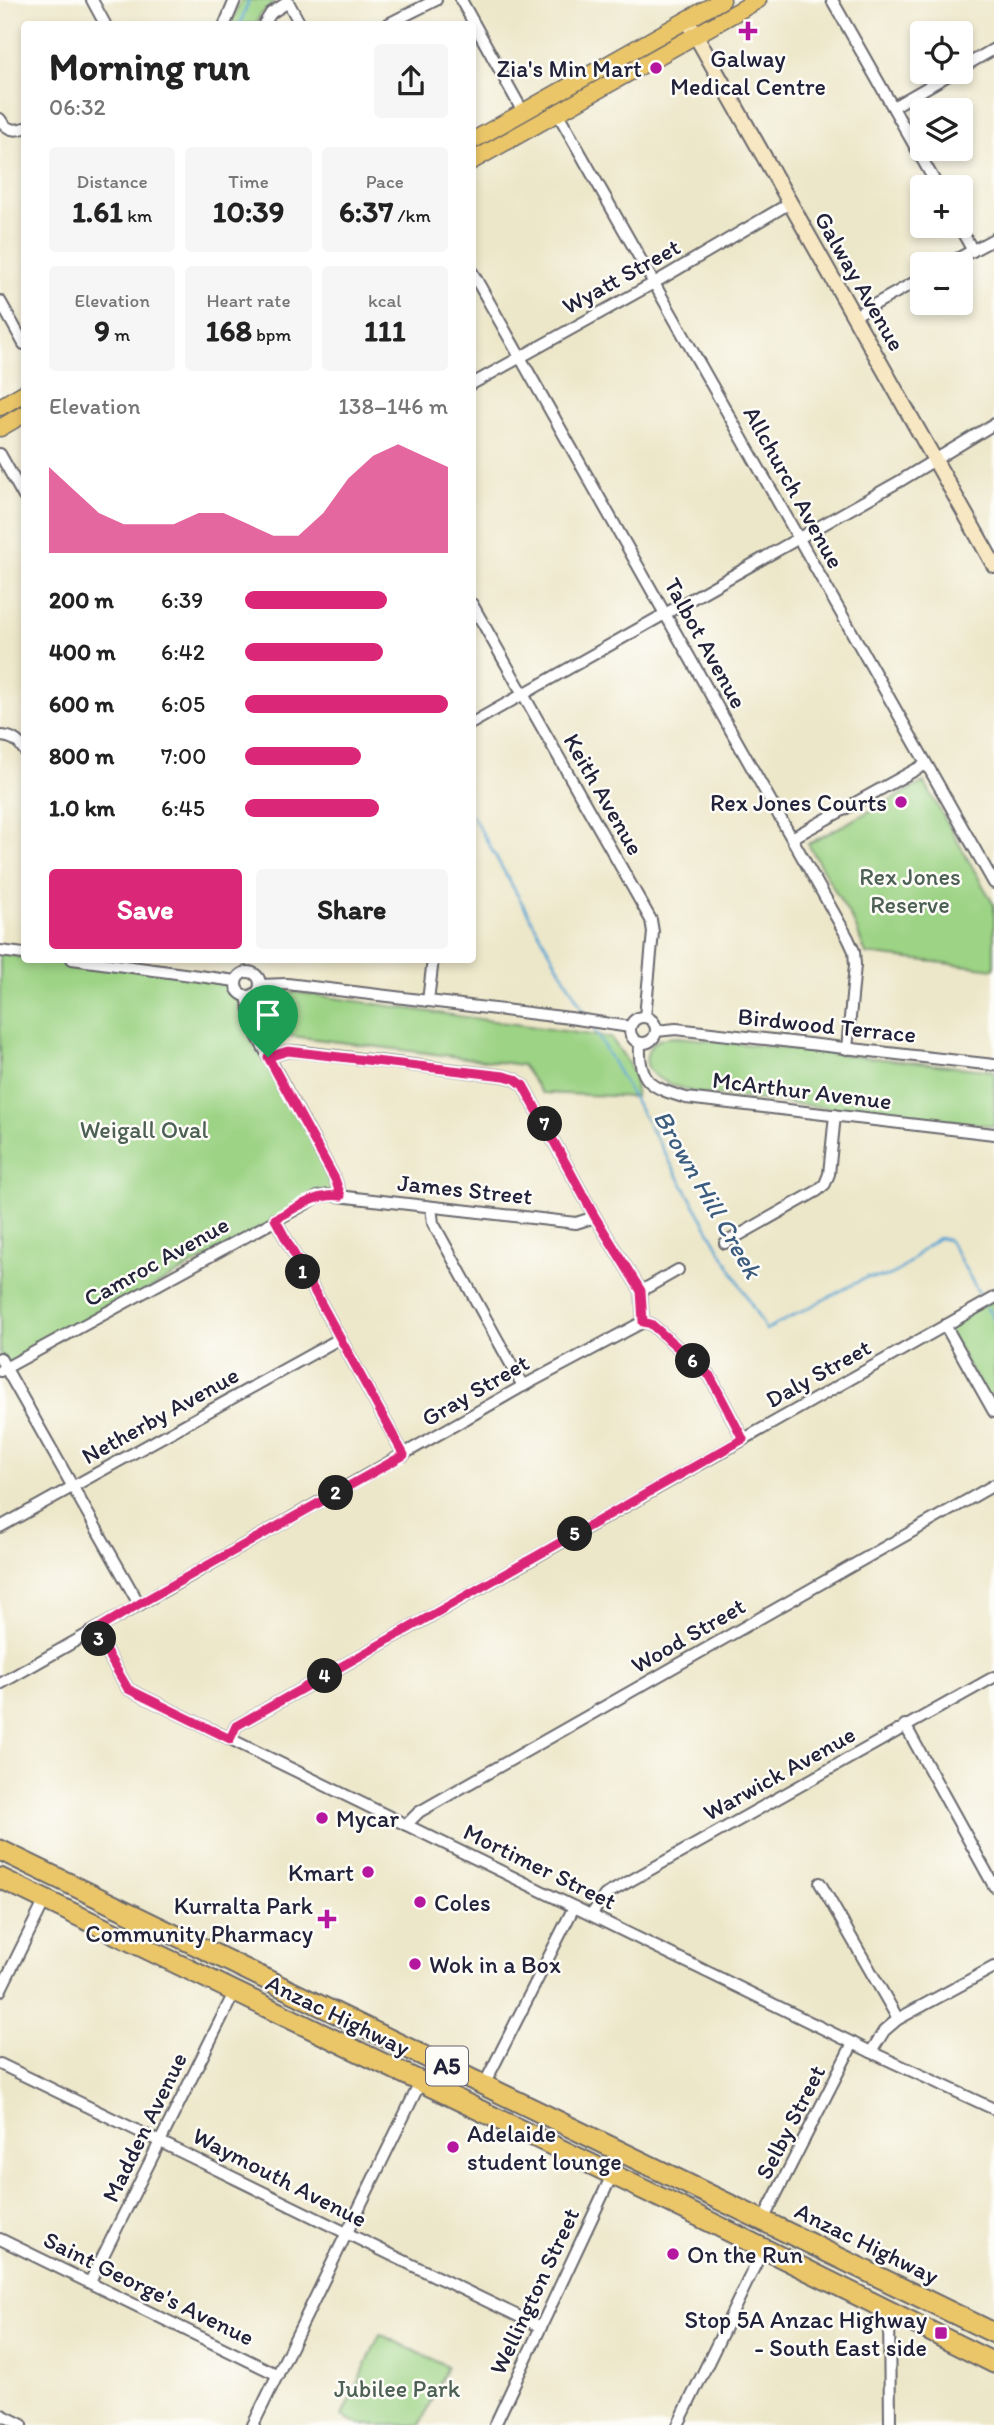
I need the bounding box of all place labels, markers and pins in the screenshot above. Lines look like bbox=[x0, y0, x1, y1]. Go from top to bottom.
marker: Galway Medical Centre bbox=[738, 21, 758, 41]
place label: Galway Medical Centre bbox=[670, 44, 826, 101]
place label: Zia's Min Mart bbox=[496, 54, 642, 83]
marker: Zia's Min Mart bbox=[648, 60, 664, 76]
place label: Rex Jones Courts bbox=[710, 788, 887, 817]
marker: Rex Jones Courts bbox=[893, 794, 909, 810]
pin bbox=[238, 985, 298, 1057]
pin: 7 bbox=[528, 1106, 562, 1142]
pin: 1 bbox=[286, 1254, 320, 1290]
pin: 6 bbox=[676, 1344, 710, 1378]
pin: 2 bbox=[318, 1476, 354, 1510]
pin: 5 bbox=[558, 1516, 592, 1552]
pin: 3 bbox=[82, 1622, 116, 1656]
pin: 4 bbox=[308, 1658, 342, 1694]
place label: Mycar bbox=[336, 1804, 400, 1833]
marker: Mycar bbox=[314, 1810, 330, 1826]
place label: Kmart bbox=[288, 1858, 354, 1887]
marker: Kmart bbox=[360, 1864, 376, 1880]
place label: Coles bbox=[434, 1888, 491, 1917]
place label: Kurralta Park Community Pharmacy bbox=[85, 1891, 314, 1948]
marker: Coles bbox=[412, 1894, 428, 1910]
marker: Kurralta Park Community Pharmacy bbox=[319, 1911, 335, 1927]
place label: Wok in a Box bbox=[429, 1950, 561, 1979]
marker: Wok in a Box bbox=[407, 1956, 423, 1972]
place label: Adelaide student lounge bbox=[467, 2119, 622, 2176]
marker: Adelaide student lounge bbox=[445, 2139, 461, 2155]
place label: On the Run bbox=[687, 2240, 804, 2269]
marker: On the Run bbox=[665, 2246, 681, 2262]
place label: Stop 5A Anzac Highway - South East side bbox=[685, 2305, 928, 2362]
marker: Stop 5A Anzac Highway - South East side bbox=[933, 2325, 949, 2341]

